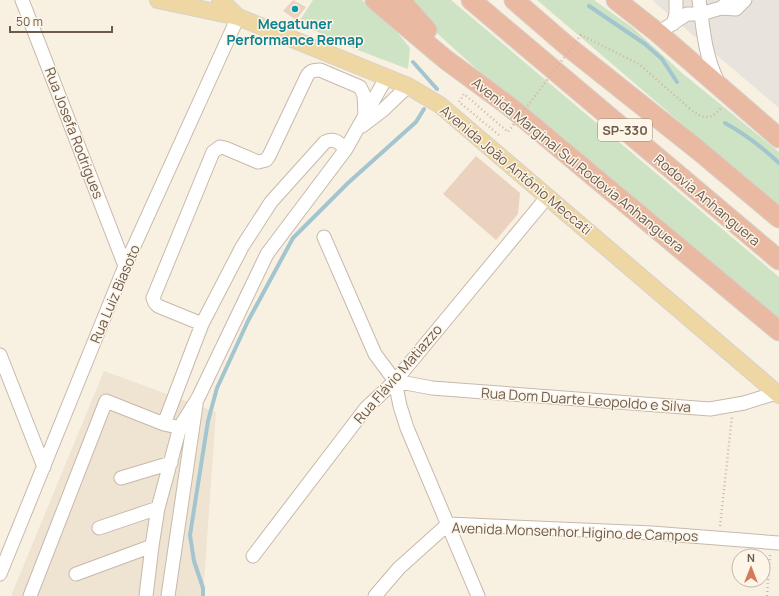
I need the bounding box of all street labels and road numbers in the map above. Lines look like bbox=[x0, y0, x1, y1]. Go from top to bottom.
street label: Rua Josefa Rodrigues bbox=[41, 64, 108, 201]
street label: Avenida Marginal Sul Rodovia Anhanguera bbox=[468, 73, 688, 256]
street label: Avenida João Antônio Meccati bbox=[436, 100, 596, 239]
road number: SP-330 bbox=[598, 119, 652, 141]
street label: Rodovia Anhanguera bbox=[650, 149, 764, 250]
street label: Rua Luiz Biasoto bbox=[85, 242, 144, 346]
street label: Rua Flávio Matiazzo bbox=[349, 320, 446, 427]
street label: Rua Dom Duarte Leopoldo e Silva bbox=[480, 383, 692, 416]
street label: Avenida Monsenhor Higino de Campos bbox=[451, 518, 699, 545]

